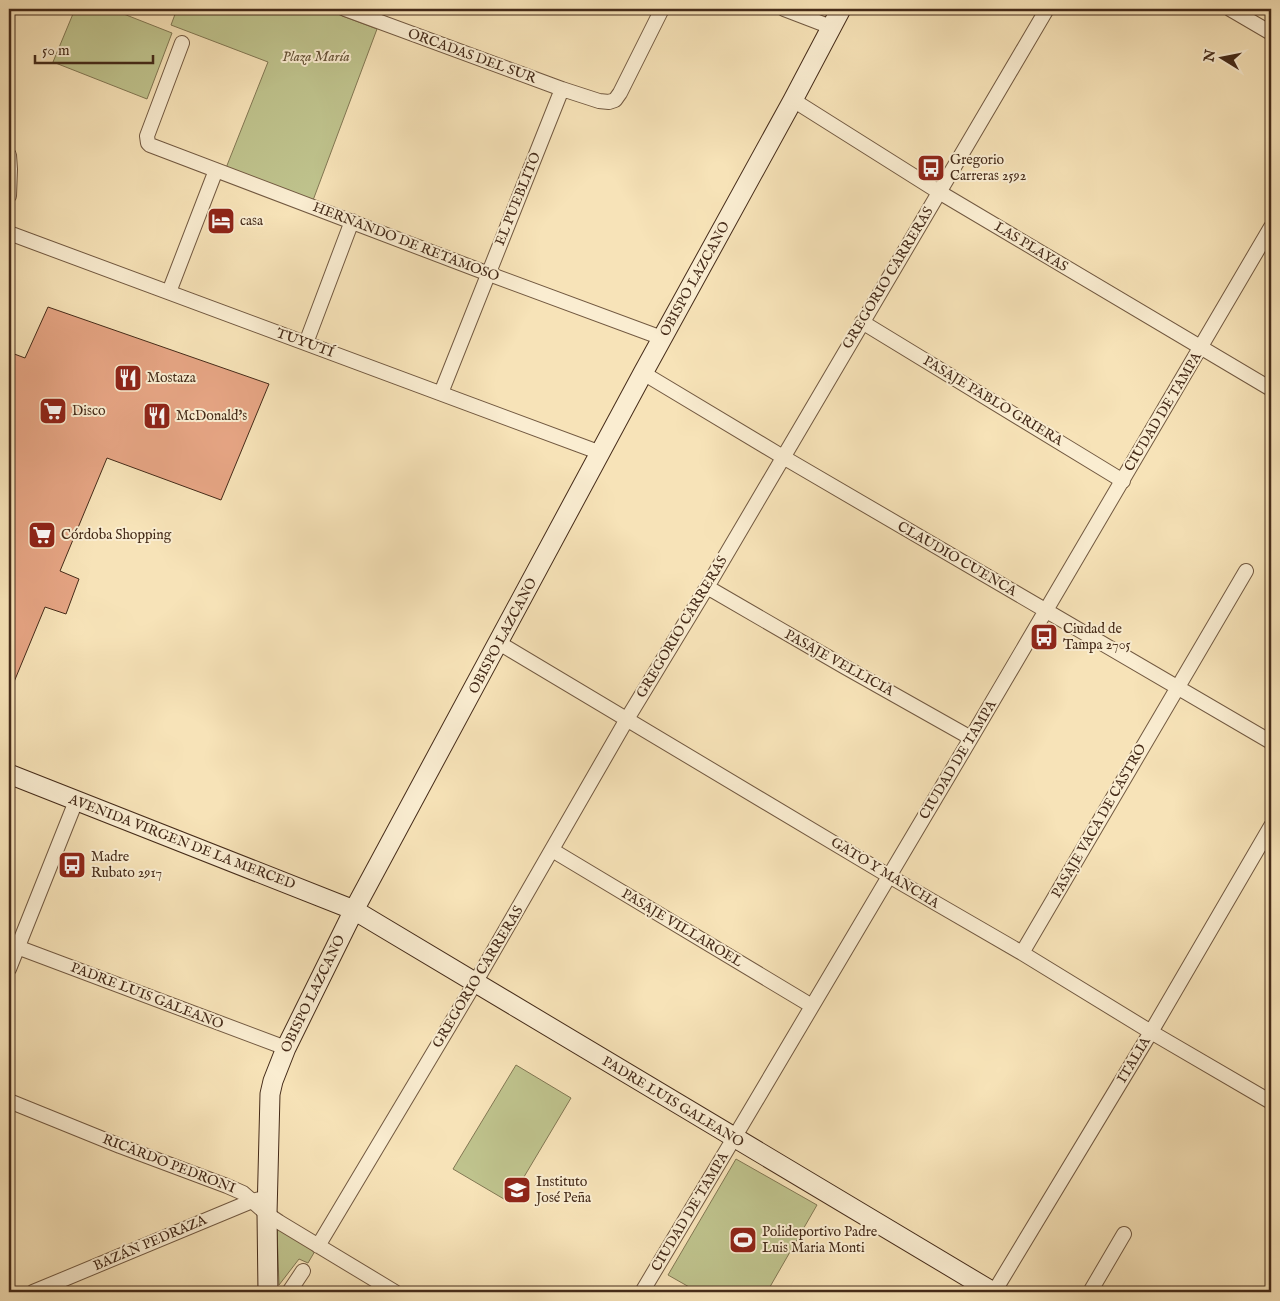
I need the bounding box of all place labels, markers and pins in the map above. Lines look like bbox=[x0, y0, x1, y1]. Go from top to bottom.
place label: Gregorio Carreras 2592 bbox=[950, 151, 1027, 185]
bus stop icon: Gregorio Carreras 2592 bbox=[916, 153, 946, 183]
hotel icon: casa bbox=[206, 206, 236, 236]
place label: casa bbox=[240, 212, 264, 230]
restaurant icon: Mostaza bbox=[113, 363, 143, 393]
place label: Mostaza bbox=[147, 369, 197, 387]
supermarket icon: Disco bbox=[38, 396, 68, 426]
restaurant icon: McDonald's bbox=[142, 401, 172, 431]
place label: Disco bbox=[72, 402, 106, 420]
place label: McDonald's bbox=[176, 407, 247, 425]
supermarket icon: Córdoba Shopping bbox=[27, 520, 57, 550]
place label: Córdoba Shopping bbox=[61, 526, 172, 544]
place label: Ciudad de Tampa 2705 bbox=[1063, 620, 1131, 654]
bus stop icon: Ciudad de Tampa 2705 bbox=[1029, 622, 1059, 652]
place label: Madre Rubato 2917 bbox=[91, 848, 162, 882]
bus stop icon: Madre Rubato 2917 bbox=[57, 850, 87, 880]
place label: Instituto José Peña bbox=[534, 1173, 592, 1207]
school or university icon: Instituto José Peña bbox=[502, 1175, 532, 1205]
place label: Polideportivo Padre Luis Maria Monti bbox=[762, 1223, 878, 1257]
sports icon: Polideportivo Padre Luis Maria Monti bbox=[728, 1225, 758, 1255]

